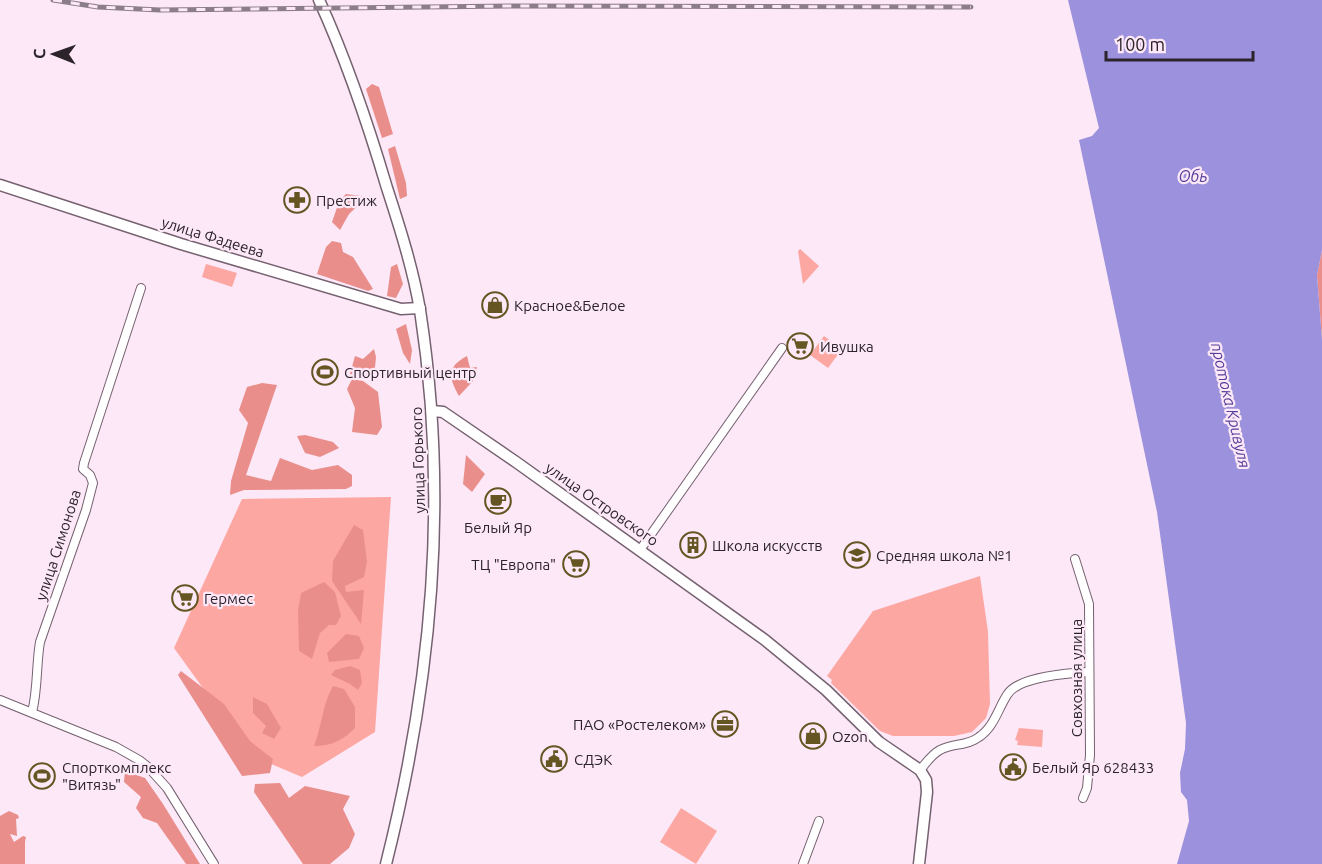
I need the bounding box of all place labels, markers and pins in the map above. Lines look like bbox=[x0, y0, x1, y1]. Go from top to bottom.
pharmacy icon: Престиж bbox=[282, 185, 312, 215]
place label: Престиж bbox=[316, 192, 377, 209]
shop icon: Красное&Белое bbox=[480, 290, 510, 320]
place label: Красное&Белое bbox=[514, 297, 626, 314]
supermarket icon: Ивушка bbox=[785, 331, 815, 361]
place label: Ивушка bbox=[820, 338, 874, 355]
sports icon: Спортивный центр bbox=[310, 357, 340, 387]
place label: Спортивный центр bbox=[344, 364, 477, 381]
cafe icon: Белый Яр bbox=[483, 486, 513, 516]
place label: Белый Яр bbox=[464, 519, 532, 536]
building icon: Школа искусств bbox=[678, 530, 708, 560]
place label: Школа искусств bbox=[712, 537, 823, 554]
school or university icon: Средняя школа №1 bbox=[842, 540, 872, 570]
place label: Средняя школа №1 bbox=[876, 547, 1013, 564]
supermarket icon: ТЦ "Европа" bbox=[561, 549, 591, 579]
place label: ТЦ "Европа" bbox=[471, 556, 556, 573]
supermarket icon: Гермес bbox=[170, 583, 200, 613]
place label: Гермес bbox=[204, 590, 253, 607]
office icon: ПАО «Ростелеком» bbox=[710, 709, 740, 739]
place label: ПАО «Ростелеком» bbox=[573, 716, 706, 733]
shop icon: Ozon bbox=[798, 721, 828, 751]
place label: Ozon bbox=[832, 728, 868, 745]
public building icon: СДЭК bbox=[539, 744, 569, 774]
place label: СДЭК bbox=[574, 751, 612, 768]
public building icon: Белый Яр 628433 bbox=[998, 752, 1028, 782]
place label: Спорткомплекс "Витязь" bbox=[62, 759, 171, 793]
place label: Белый Яр 628433 bbox=[1032, 759, 1154, 776]
sports icon: Спорткомплекс "Витязь" bbox=[27, 761, 57, 791]

